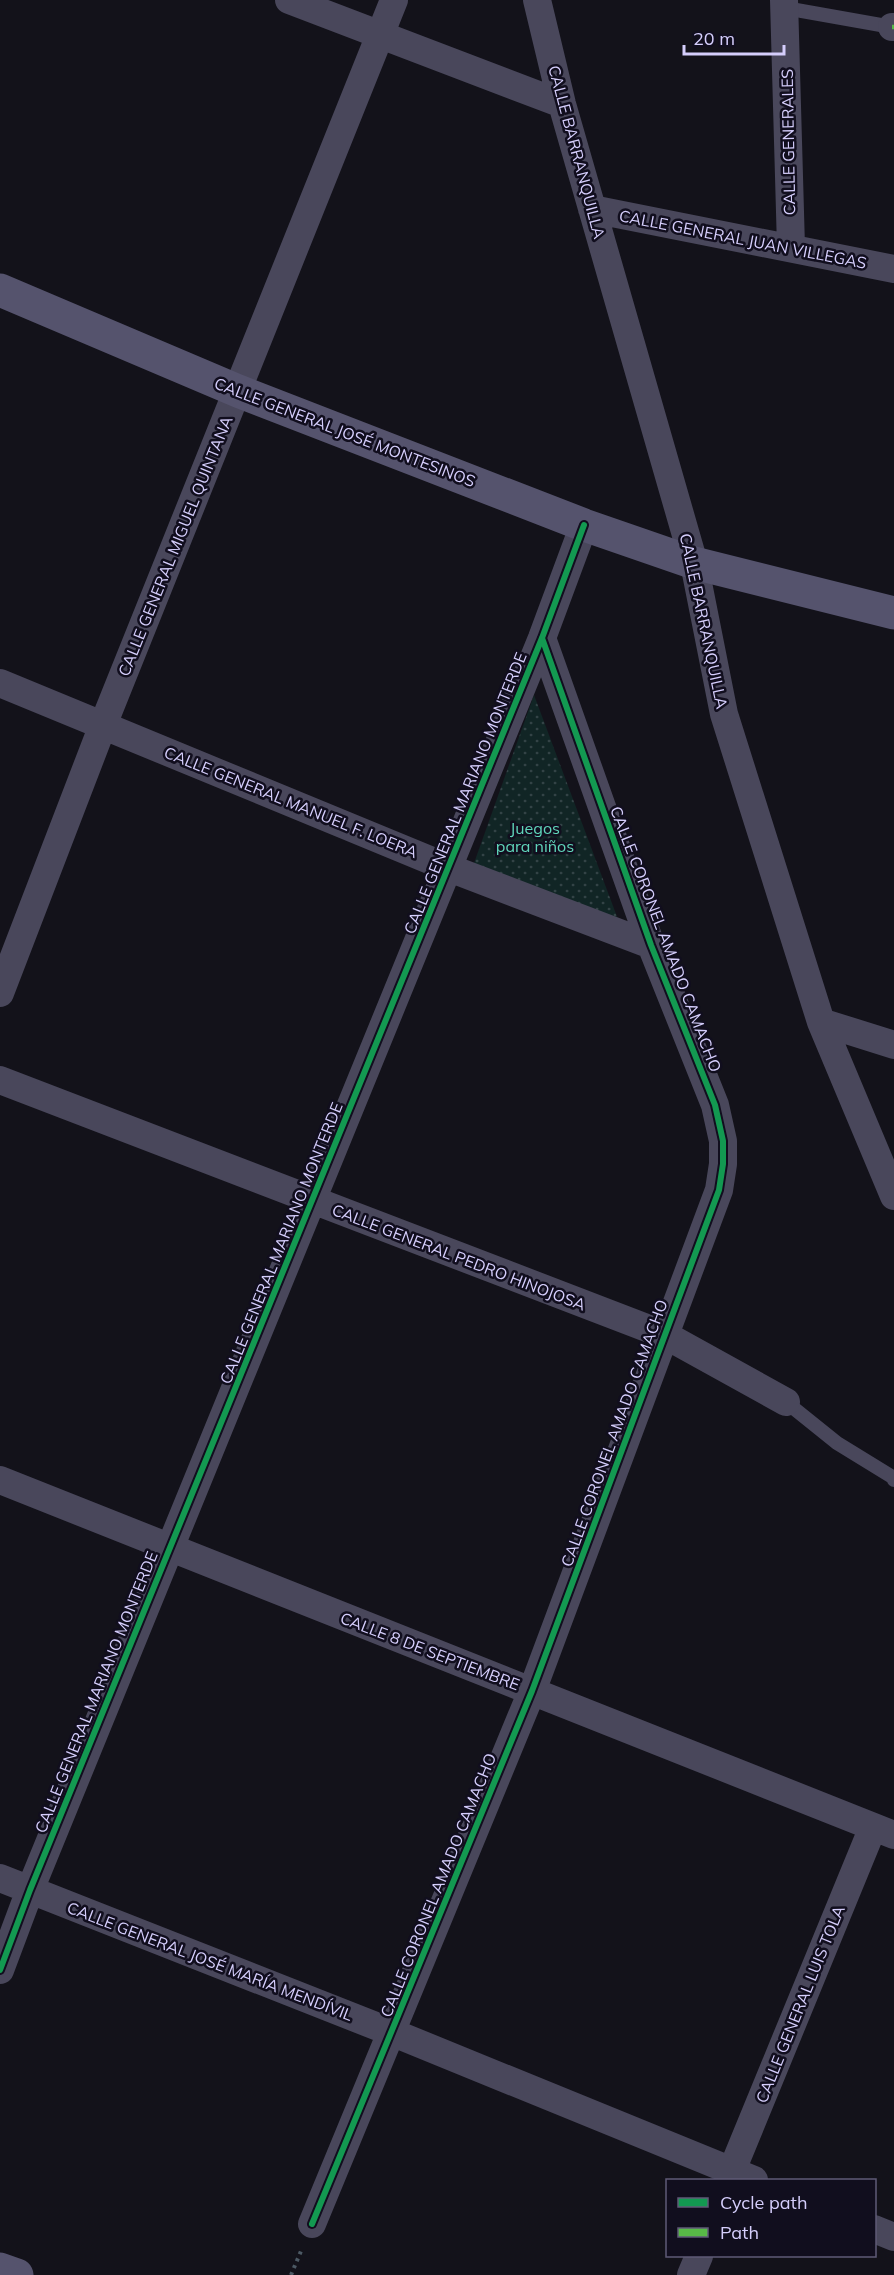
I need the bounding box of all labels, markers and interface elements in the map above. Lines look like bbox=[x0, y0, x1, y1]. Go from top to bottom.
scale bar bbox=[684, 18, 784, 56]
text: 20 m bbox=[693, 27, 735, 50]
street label: CALLE BARRANQUILLA bbox=[544, 63, 610, 241]
street label: CALLE GENERALES bbox=[777, 69, 799, 215]
street label: CALLE GENERAL JUAN VILLEGAS bbox=[618, 205, 868, 273]
street label: CALLE GENERAL JOSÉ MONTESINOS bbox=[212, 373, 478, 491]
street label: CALLE GENERAL MIGUEL QUINTANA bbox=[113, 413, 237, 679]
street label: CALLE BARRANQUILLA bbox=[676, 532, 732, 711]
street label: CALLE GENERAL MARIANO MONTERDE bbox=[399, 649, 531, 937]
street label: CALLE GENERAL MANUEL F. LOERA bbox=[161, 742, 421, 862]
street label: CALLE CORONEL AMADO CAMACHO bbox=[606, 803, 726, 1075]
park label: Juegos para niños bbox=[496, 818, 574, 856]
street label: CALLE GENERAL MARIANO MONTERDE bbox=[215, 1099, 347, 1387]
street label: CALLE GENERAL PEDRO HINOJOSA bbox=[329, 1199, 589, 1315]
street label: CALLE CORONEL AMADO CAMACHO bbox=[556, 1297, 672, 1569]
street label: CALLE GENERAL MARIANO MONTERDE bbox=[30, 1548, 162, 1836]
street label: CALLE 8 DE SEPTIEMBRE bbox=[337, 1608, 523, 1694]
street label: CALLE CORONEL AMADO CAMACHO bbox=[376, 1750, 500, 2020]
street label: CALLE GENERAL JOSÉ MARÍA MENDÍVIL bbox=[64, 1897, 356, 2025]
street label: CALLE GENERAL LUIS TOLA bbox=[751, 1902, 849, 2106]
legend bbox=[666, 2179, 876, 2257]
text: Cycle path bbox=[720, 2191, 807, 2214]
text: Path bbox=[720, 2221, 759, 2244]

